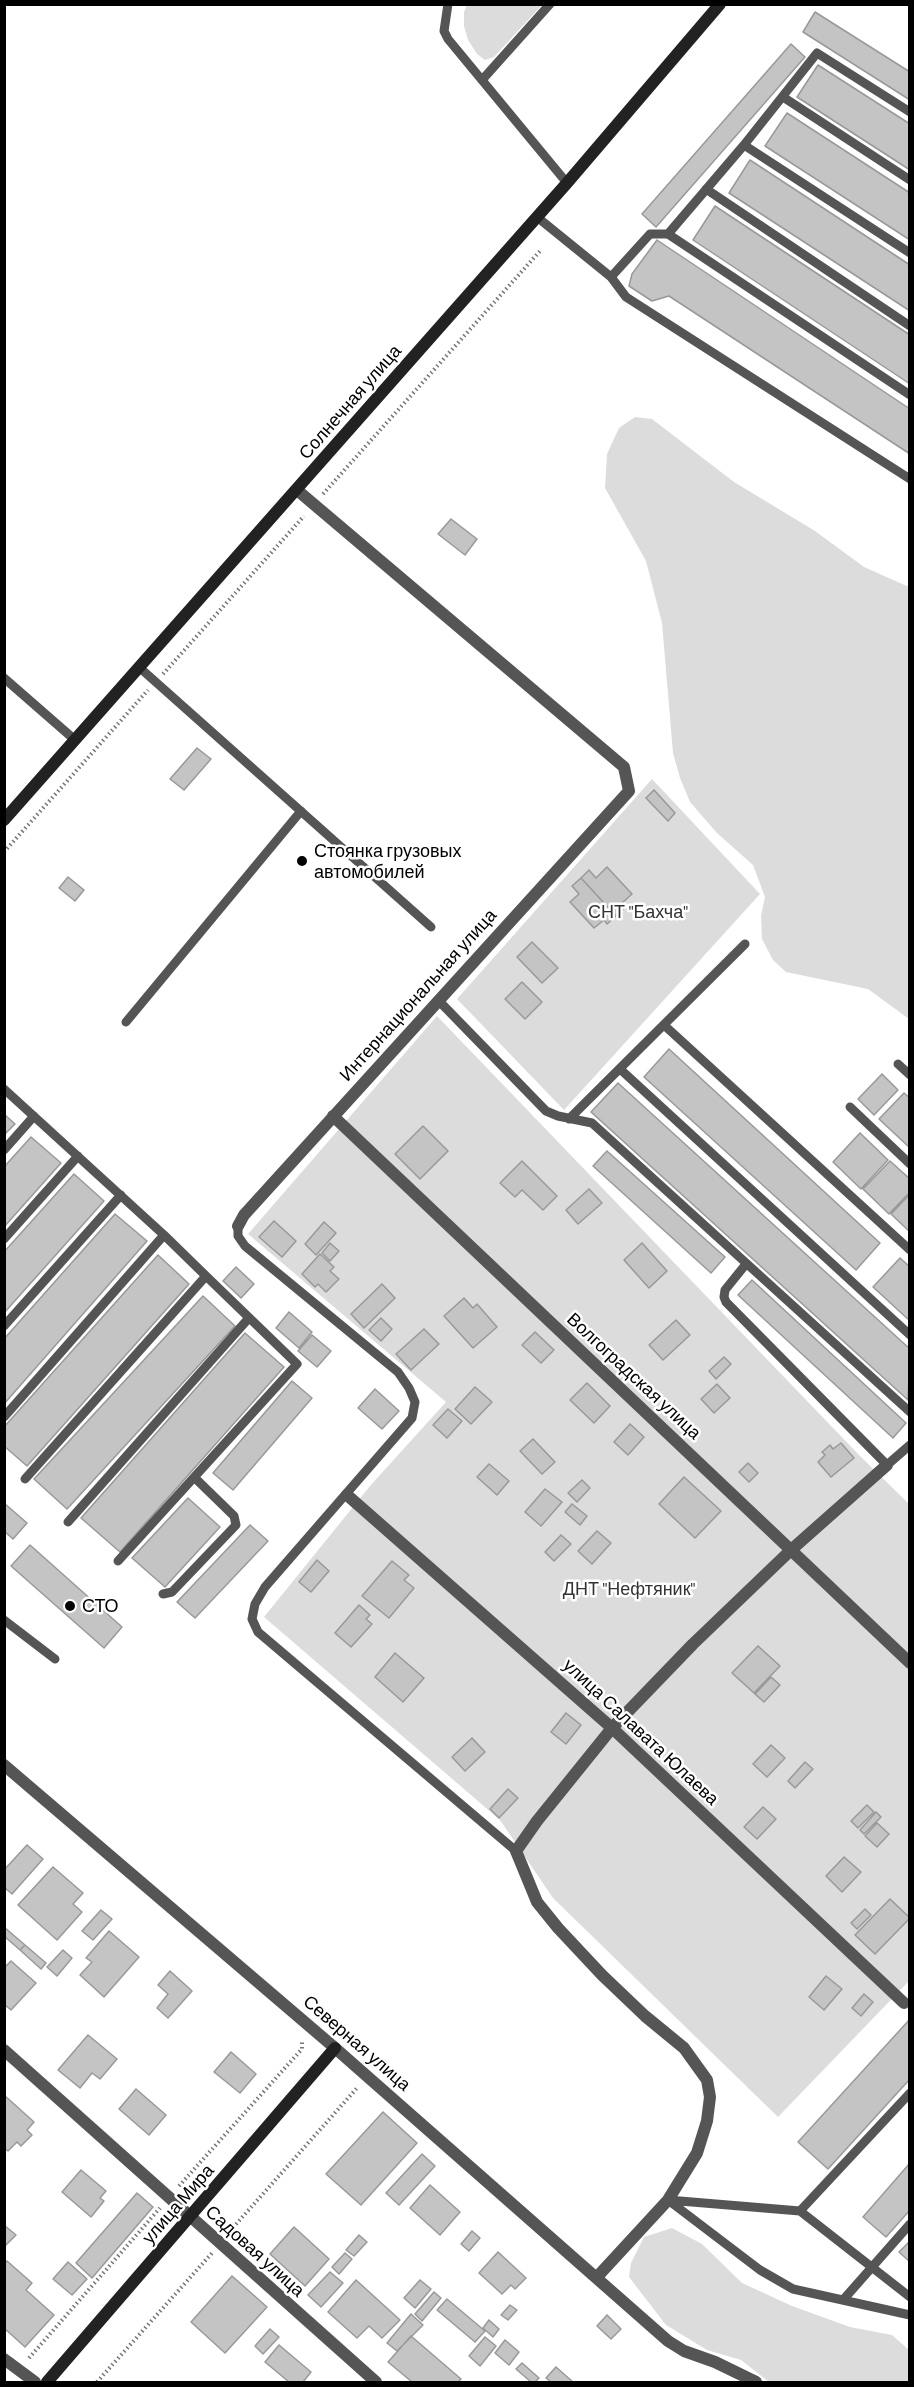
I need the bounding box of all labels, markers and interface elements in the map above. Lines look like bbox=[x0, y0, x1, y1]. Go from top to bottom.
street label: Солнечная улица bbox=[294, 340, 406, 464]
place label: Стоянка грузовых автомобилей bbox=[314, 840, 462, 882]
marker: Стоянка грузовых автомобилей bbox=[295, 854, 309, 868]
park label: СНТ "Бахча" bbox=[588, 901, 688, 923]
street label: Интернациональная улица bbox=[335, 905, 501, 1085]
street label: Волгоградская улица bbox=[562, 1308, 706, 1444]
park label: ДНТ "Нефтяник" bbox=[563, 1578, 695, 1600]
place label: СТО bbox=[82, 1595, 119, 1617]
marker: СТО bbox=[63, 1599, 77, 1613]
street label: улица Салавата Юлаева bbox=[559, 1654, 723, 1810]
street label: Северная улица bbox=[299, 1991, 415, 2095]
street label: улица Мира bbox=[138, 2160, 218, 2248]
street label: Садовая улица bbox=[201, 2201, 309, 2301]

